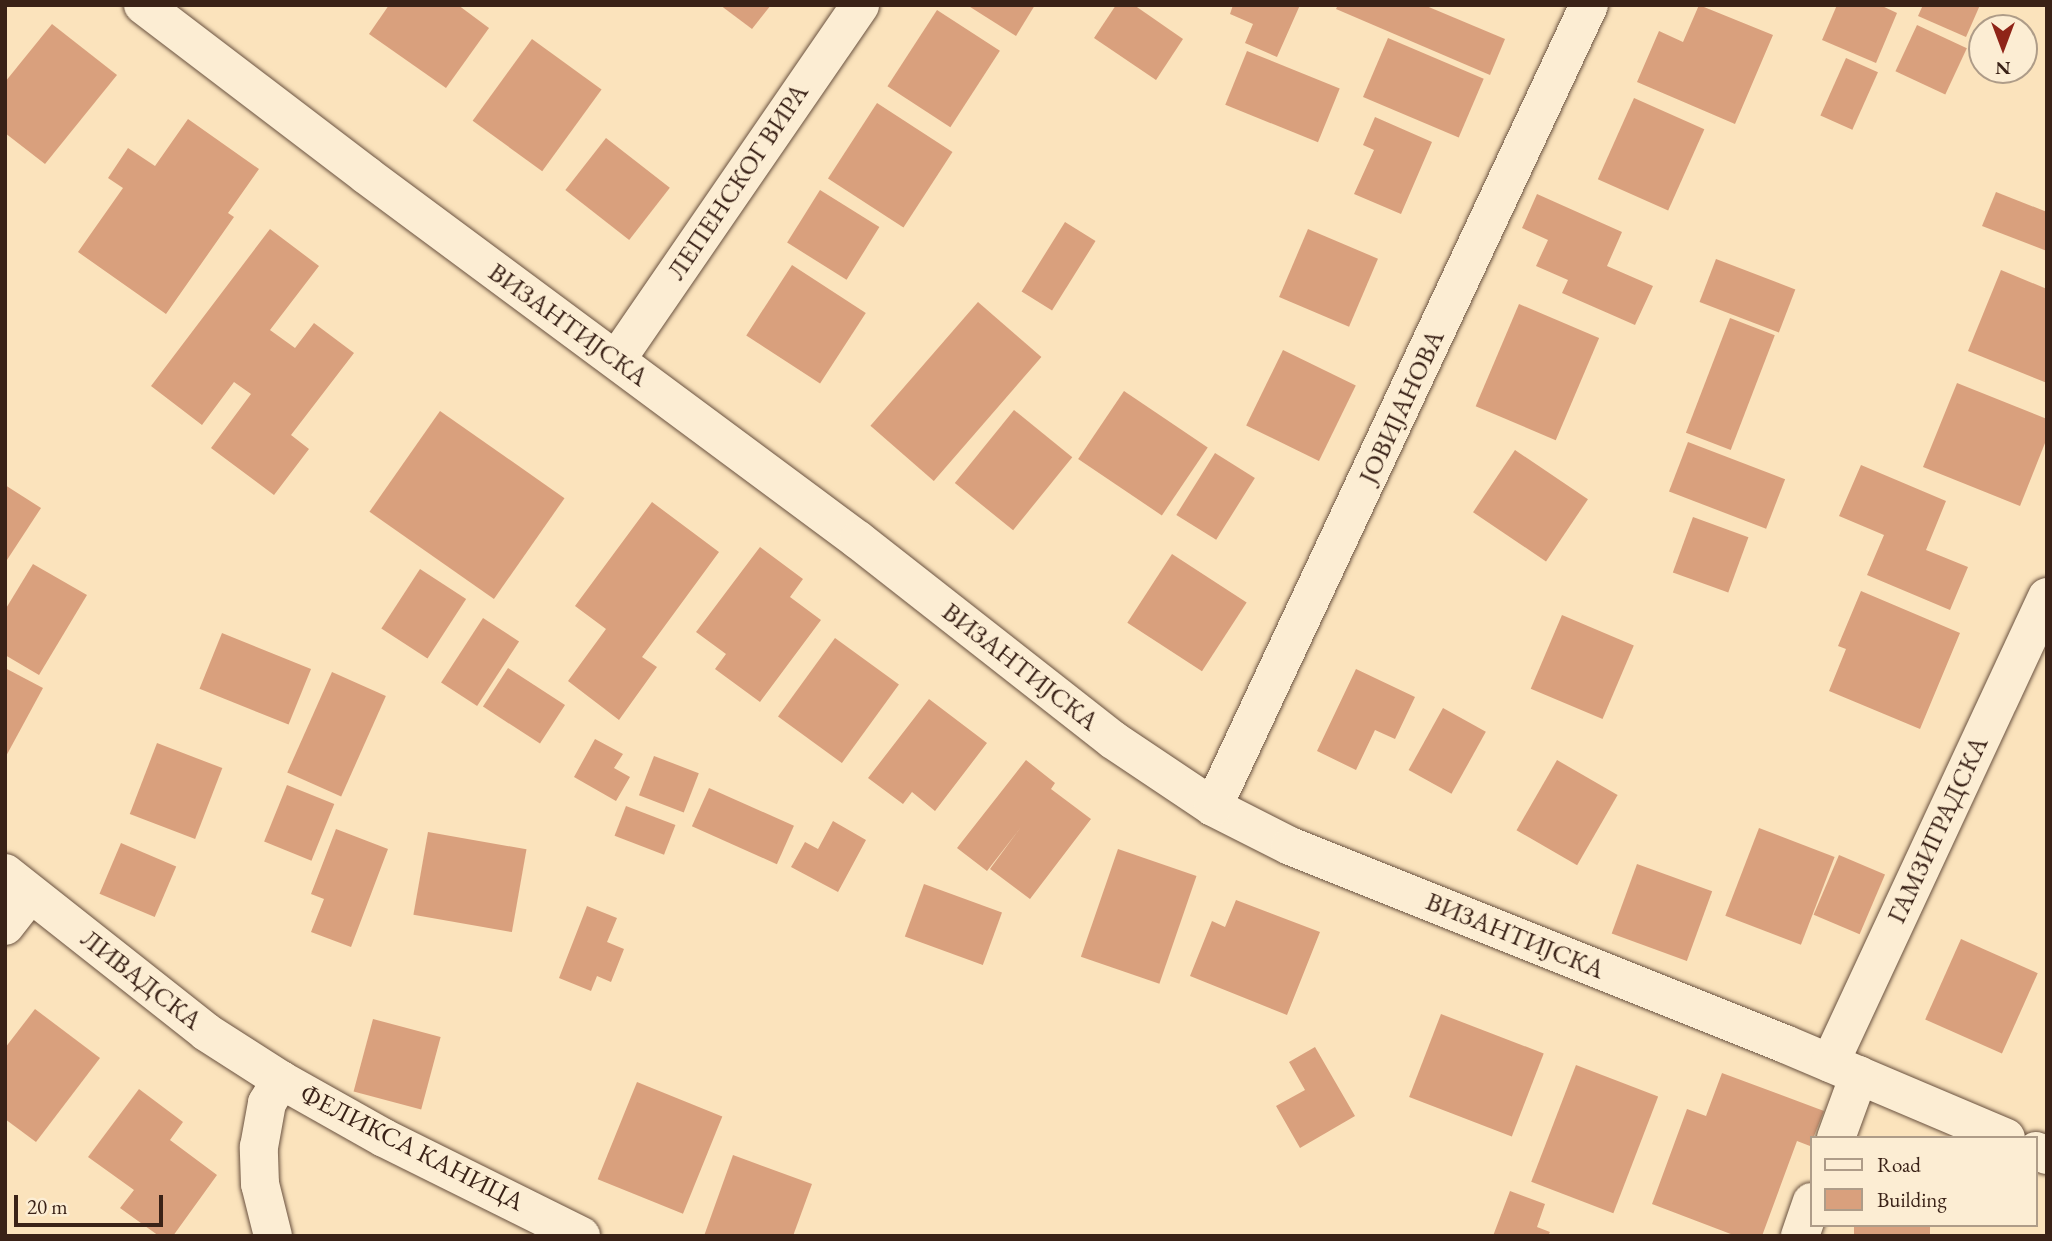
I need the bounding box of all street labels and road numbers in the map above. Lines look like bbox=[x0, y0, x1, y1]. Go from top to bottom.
street label: ЛЕПЕНСКОГ ВИРА bbox=[661, 78, 815, 286]
street label: ВИЗАНТИЈСКА bbox=[482, 257, 654, 393]
street label: ЈОВИЈАНОВА bbox=[1353, 325, 1451, 489]
street label: ВИЗАНТИЈСКА bbox=[936, 596, 1104, 738]
street label: ГАМЗИГРАДСКА bbox=[1881, 732, 1995, 928]
street label: ВИЗАНТИЈСКА bbox=[1421, 886, 1609, 986]
street label: ЛИВАДСКА bbox=[74, 923, 208, 1037]
street label: ФЕЛИКСА КАНИЦА bbox=[295, 1078, 529, 1218]

